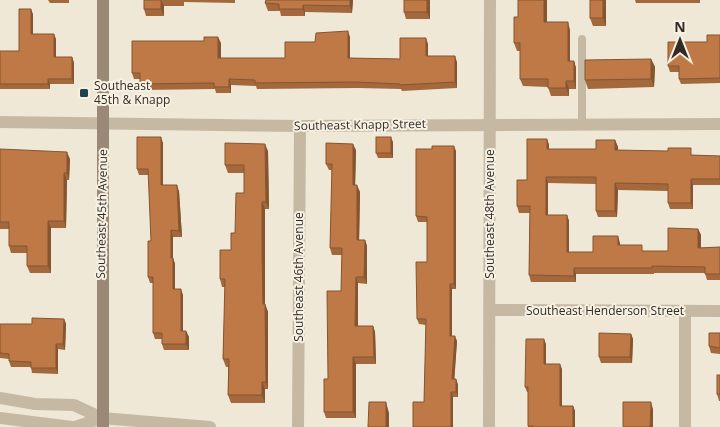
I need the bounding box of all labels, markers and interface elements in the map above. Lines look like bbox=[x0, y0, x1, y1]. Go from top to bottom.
north arrow bbox=[655, 15, 705, 65]
text: N bbox=[674, 17, 686, 36]
place label: Southeast 45th & Knapp bbox=[94, 77, 170, 108]
marker: Southeast 45th & Knapp bbox=[78, 87, 90, 99]
street label: Southeast Knapp Street bbox=[294, 115, 426, 134]
street label: Southeast 45th Avenue bbox=[92, 149, 111, 279]
street label: Southeast 48th Avenue bbox=[481, 149, 498, 279]
street label: Southeast 46th Avenue bbox=[290, 212, 307, 342]
street label: Southeast Henderson Street bbox=[526, 302, 684, 319]

